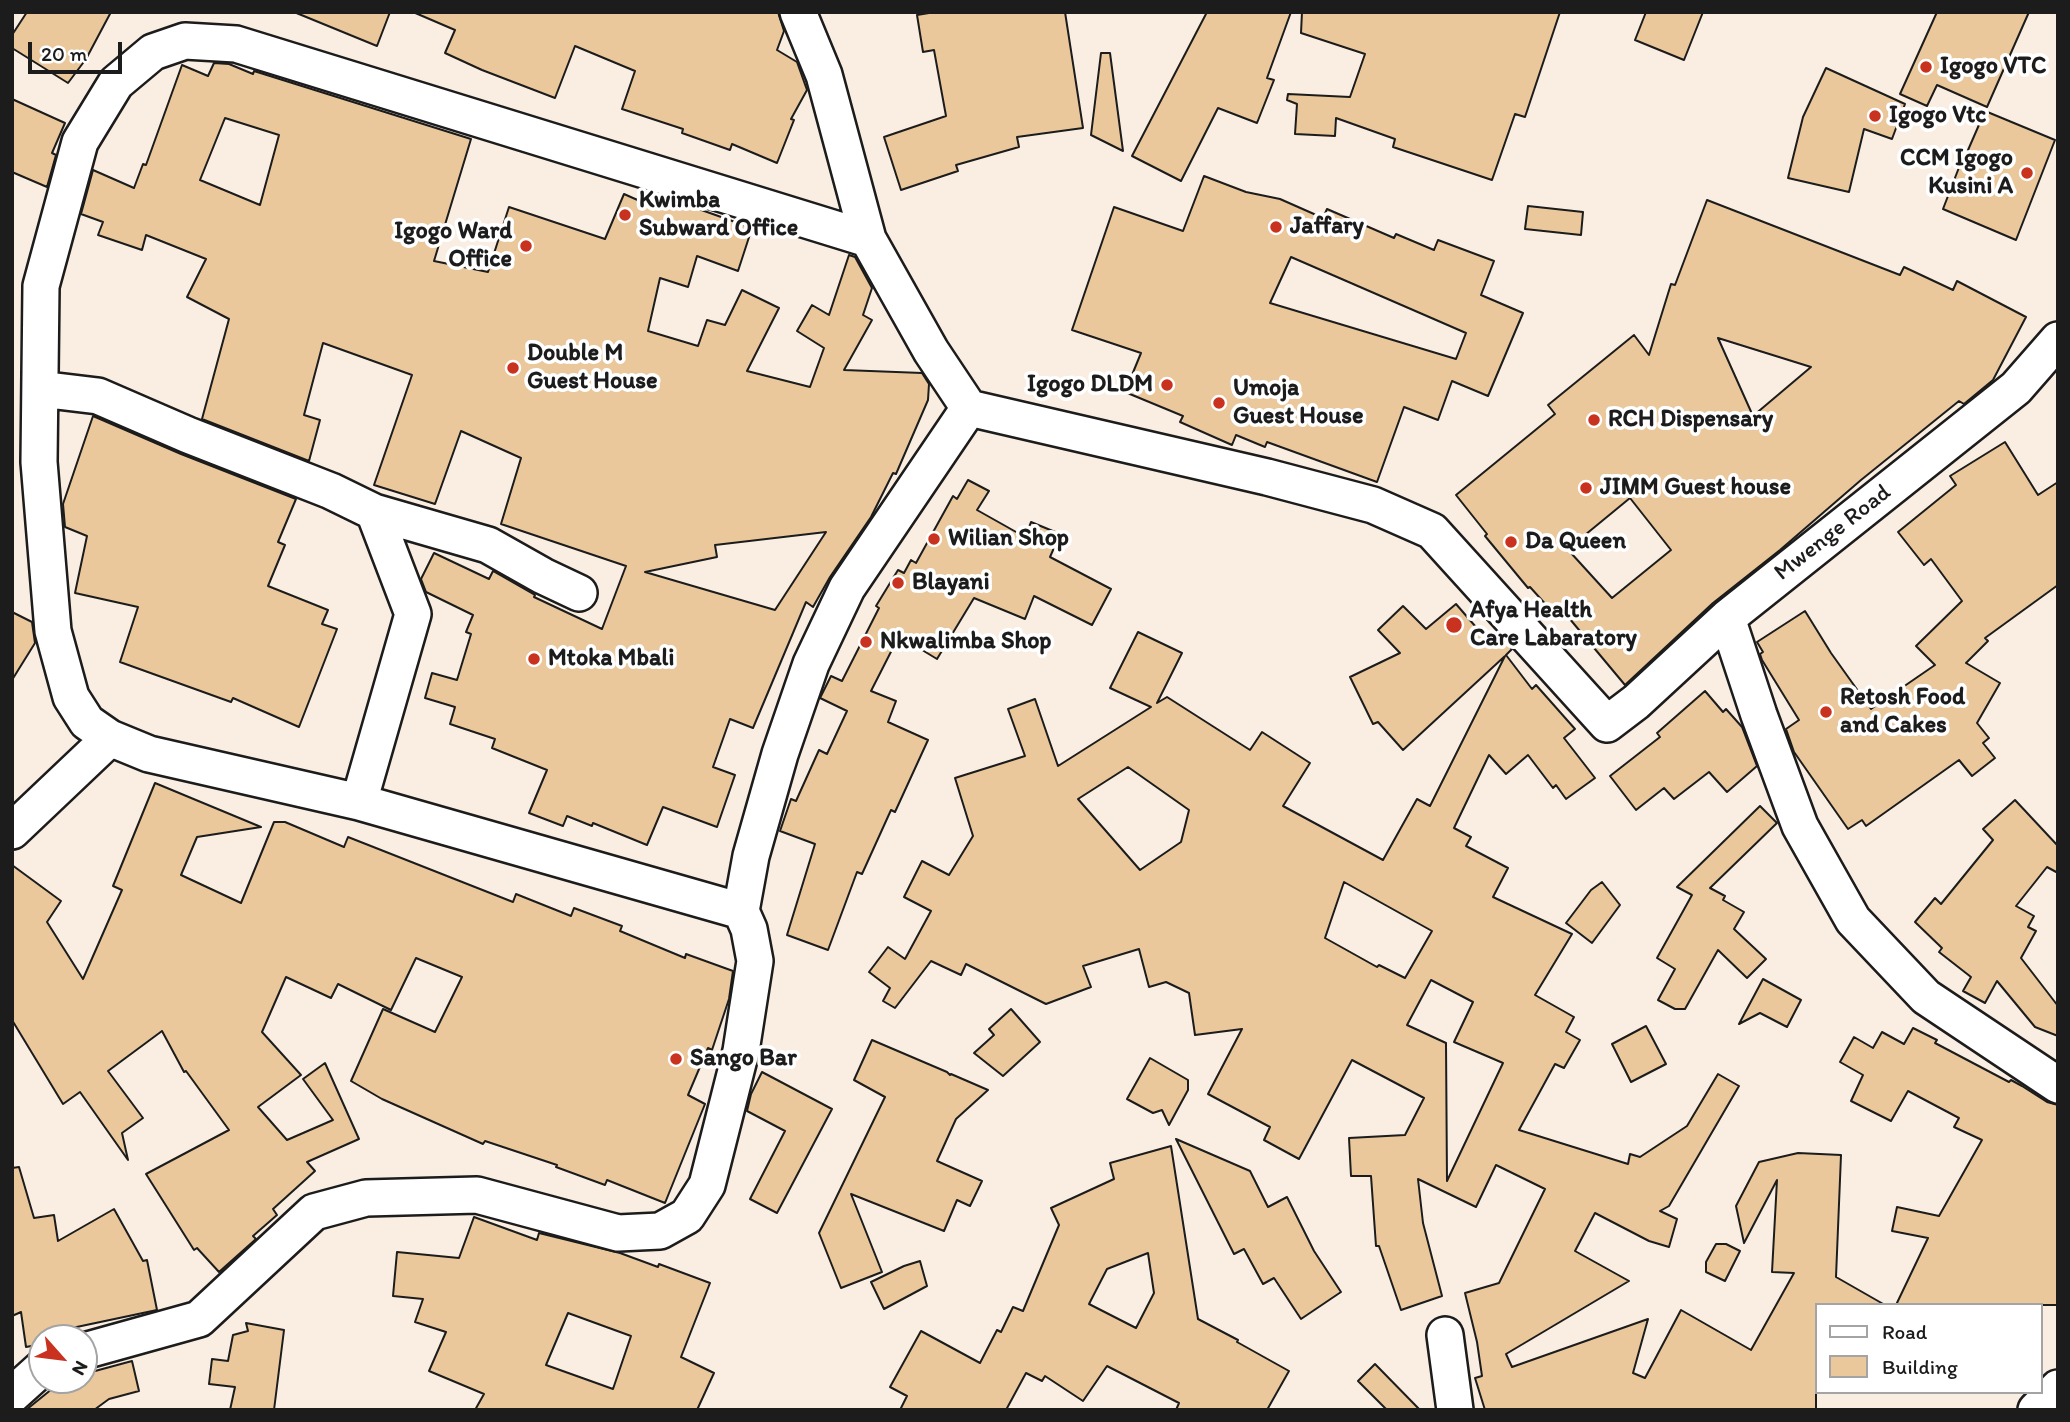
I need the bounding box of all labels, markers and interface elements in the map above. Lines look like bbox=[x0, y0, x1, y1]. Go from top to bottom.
scale bar bbox=[32, 28, 126, 72]
text: 20 m bbox=[41, 41, 87, 66]
place label: Igogo VTC bbox=[1940, 53, 2046, 81]
marker: Igogo VTC bbox=[1918, 59, 1934, 75]
place label: Igogo Vtc bbox=[1889, 102, 1986, 130]
marker: Igogo Vtc bbox=[1867, 108, 1883, 124]
place label: CCM Igogo Kusini A bbox=[1900, 145, 2013, 201]
marker: CCM Igogo Kusini A bbox=[2019, 165, 2035, 181]
place label: Kwimba Subward Office bbox=[639, 187, 798, 243]
marker: Kwimba Subward Office bbox=[617, 207, 633, 223]
place label: Jaffary bbox=[1290, 213, 1364, 241]
place label: Igogo Ward Office bbox=[394, 218, 512, 274]
marker: Jaffary bbox=[1268, 219, 1284, 235]
marker: Igogo Ward Office bbox=[518, 238, 534, 254]
place label: Double M Guest House bbox=[527, 340, 658, 396]
marker: Double M Guest House bbox=[505, 360, 521, 376]
place label: Igogo DLDM bbox=[1027, 371, 1153, 399]
place label: Umoja Guest House bbox=[1233, 375, 1364, 431]
marker: Igogo DLDM bbox=[1159, 377, 1175, 393]
marker: Umoja Guest House bbox=[1211, 395, 1227, 411]
place label: RCH Dispensary bbox=[1608, 406, 1773, 434]
marker: RCH Dispensary bbox=[1586, 412, 1602, 428]
place label: JIMM Guest house bbox=[1600, 474, 1791, 502]
street label: Mwenge Road bbox=[1769, 478, 1897, 588]
marker: JIMM Guest house bbox=[1578, 480, 1594, 496]
place label: Wilian Shop bbox=[948, 525, 1069, 553]
place label: Da Queen bbox=[1525, 528, 1626, 556]
marker: Wilian Shop bbox=[926, 531, 942, 547]
marker: Da Queen bbox=[1503, 534, 1519, 550]
place label: Blayani bbox=[912, 569, 990, 597]
marker: Blayani bbox=[890, 575, 906, 591]
place label: Afya Health Care Labaratory bbox=[1470, 597, 1637, 653]
marker: Afya Health Care Labaratory bbox=[1444, 615, 1464, 635]
place label: Nkwalimba Shop bbox=[880, 628, 1051, 656]
marker: Nkwalimba Shop bbox=[858, 634, 874, 650]
place label: Mtoka Mbali bbox=[548, 645, 674, 673]
marker: Mtoka Mbali bbox=[526, 651, 542, 667]
place label: Retosh Food and Cakes bbox=[1840, 684, 1965, 740]
marker: Retosh Food and Cakes bbox=[1818, 704, 1834, 720]
place label: Sango Bar bbox=[690, 1045, 797, 1073]
marker: Sango Bar bbox=[668, 1051, 684, 1067]
legend bbox=[1814, 1303, 2042, 1394]
text: Road bbox=[1882, 1319, 1927, 1344]
north arrow bbox=[28, 1324, 98, 1394]
text: Building bbox=[1882, 1354, 1958, 1379]
text: N bbox=[67, 1357, 93, 1379]

